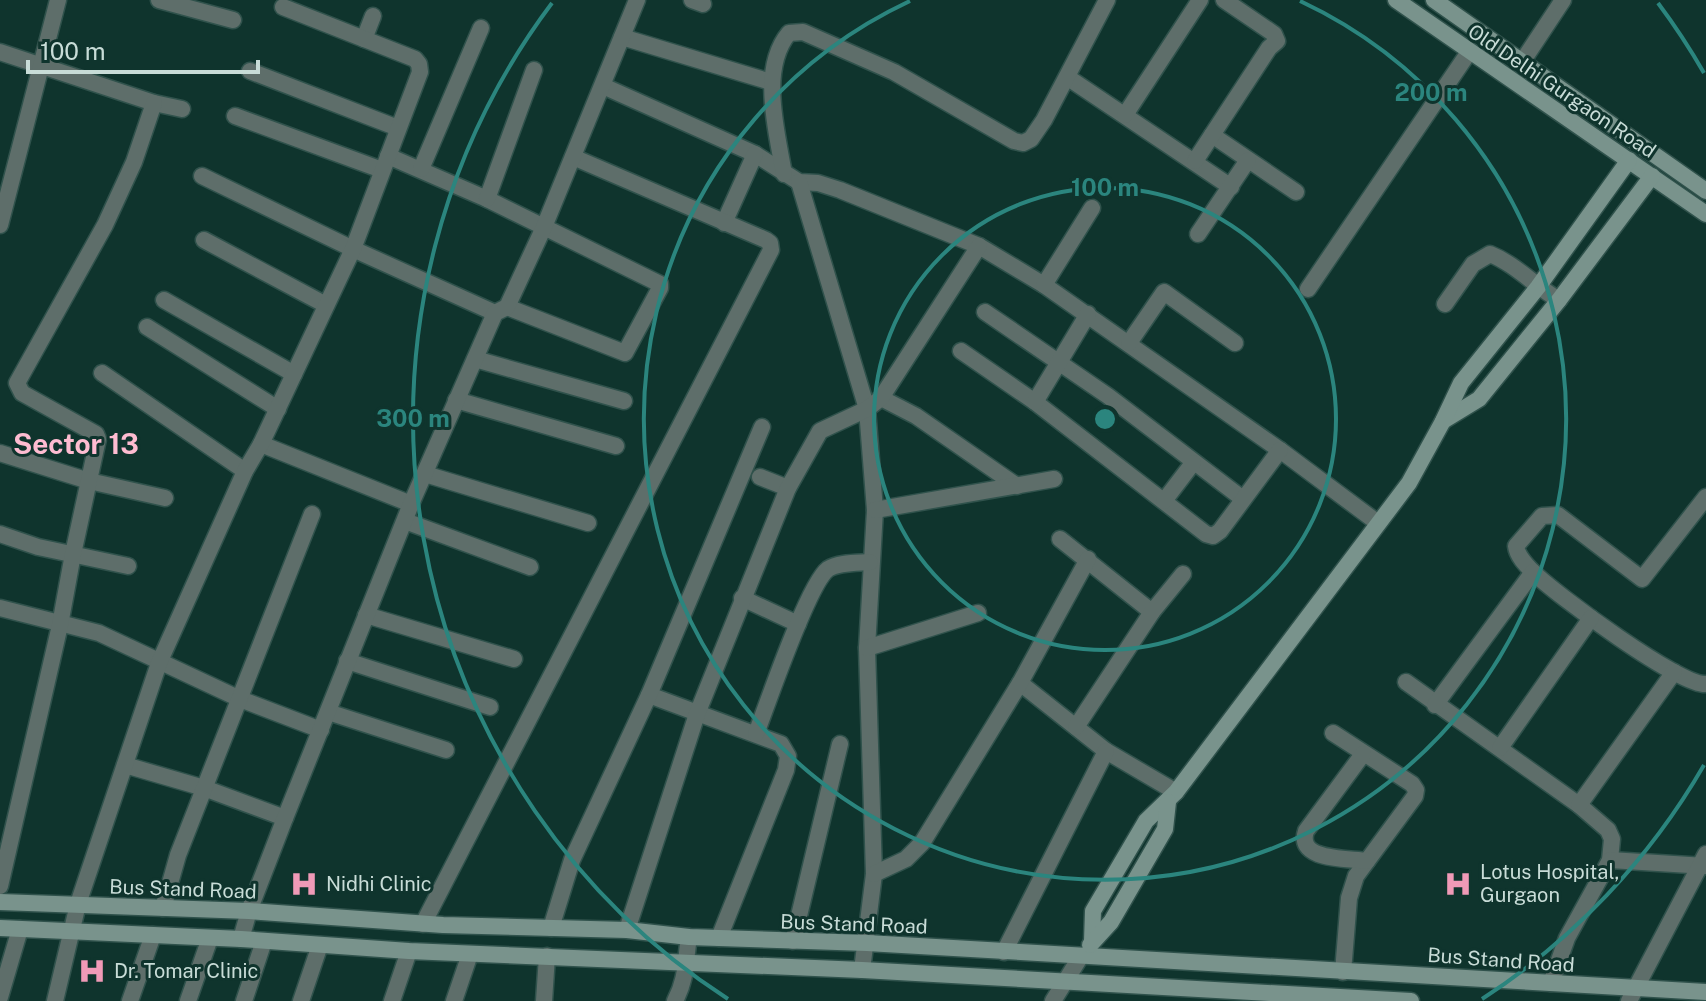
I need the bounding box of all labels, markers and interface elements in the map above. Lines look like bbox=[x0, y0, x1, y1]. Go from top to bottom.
street label: Old Delhi Gurgaon Road bbox=[1463, 19, 1661, 163]
scale bar bbox=[28, 24, 258, 74]
text: 100 m bbox=[40, 37, 106, 65]
text: 200 m bbox=[1394, 78, 1468, 106]
text: 100 m bbox=[1071, 173, 1139, 201]
text: 300 m bbox=[376, 404, 450, 432]
centre of rings bbox=[1091, 405, 1119, 433]
district label: Sector 13 bbox=[13, 427, 139, 460]
place label: Lotus Hospital, Gurgaon bbox=[1480, 860, 1619, 907]
hospital icon: Nidhi Clinic bbox=[289, 869, 319, 899]
hospital icon: Lotus Hospital, Gurgaon bbox=[1443, 869, 1473, 899]
place label: Nidhi Clinic bbox=[326, 872, 432, 896]
street label: Bus Stand Road bbox=[109, 874, 257, 904]
street label: Bus Stand Road bbox=[780, 909, 928, 939]
street label: Bus Stand Road bbox=[1427, 943, 1575, 977]
hospital icon: Dr. Tomar Clinic bbox=[77, 956, 107, 986]
place label: Dr. Tomar Clinic bbox=[114, 959, 258, 983]

